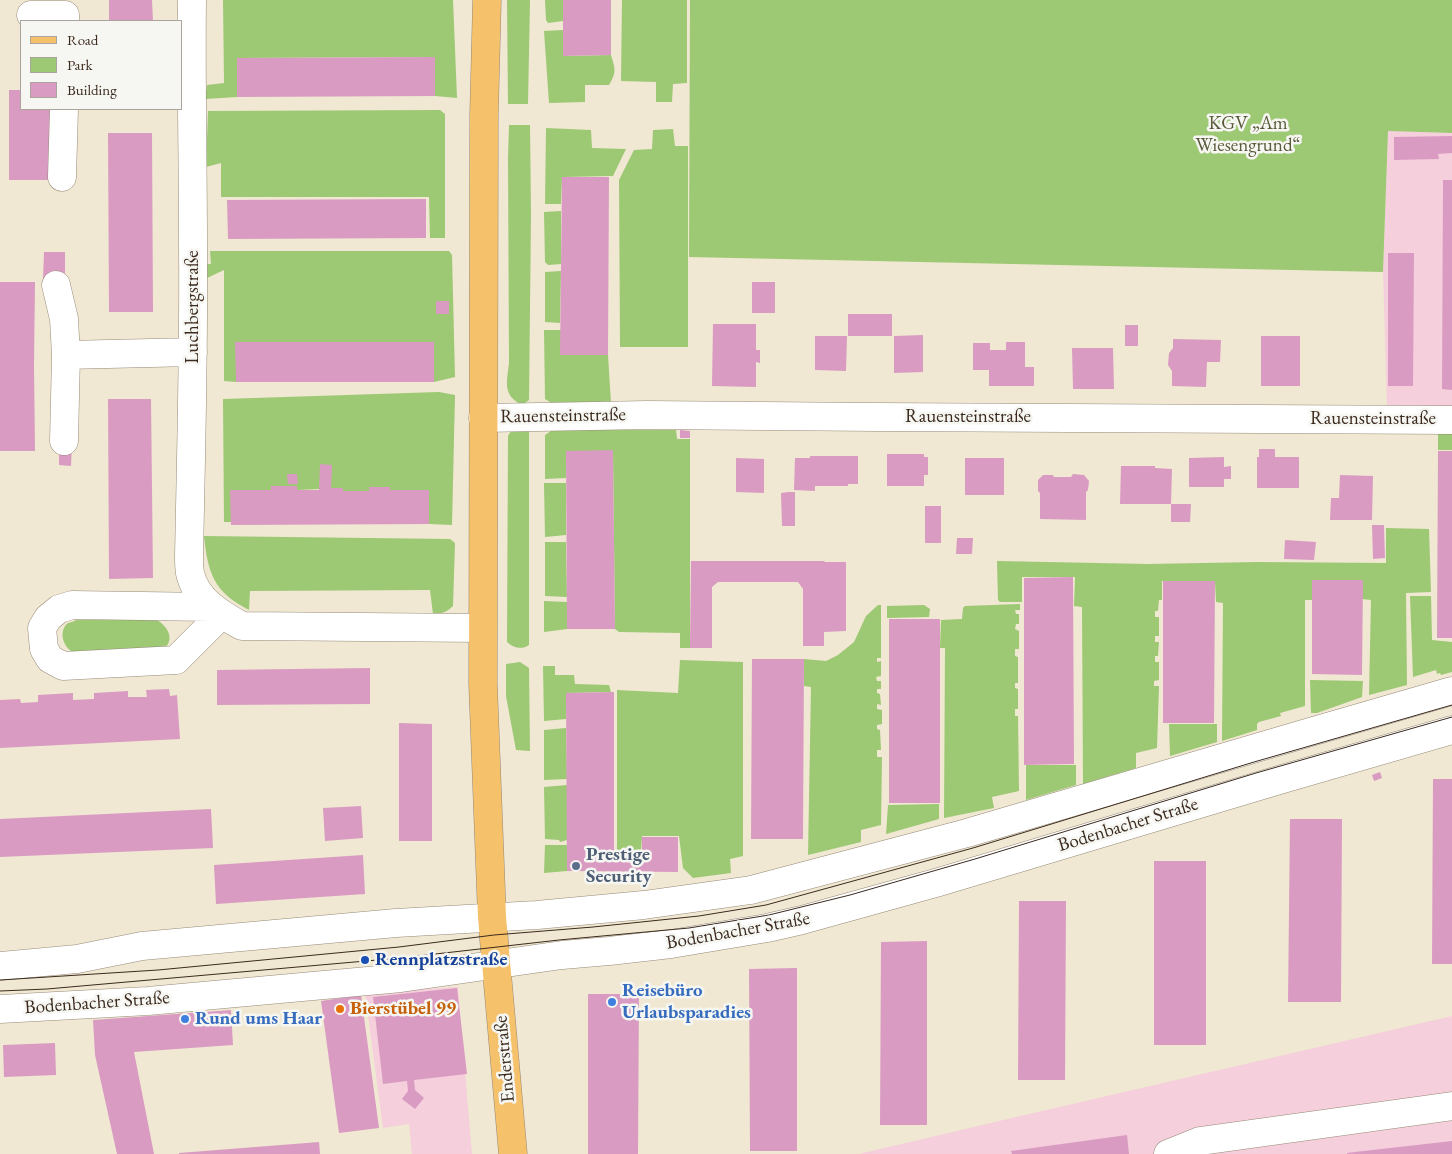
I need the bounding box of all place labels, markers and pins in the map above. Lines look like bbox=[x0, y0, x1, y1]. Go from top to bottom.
place label: Prestige Security bbox=[586, 844, 652, 888]
marker: Prestige Security bbox=[570, 860, 582, 872]
place label: Rennplatzstraße bbox=[375, 949, 507, 971]
marker: Rennplatzstraße bbox=[359, 954, 371, 966]
place label: Reisebüro Urlaubsparadies bbox=[622, 980, 751, 1024]
marker: Reisebüro Urlaubsparadies bbox=[606, 996, 618, 1008]
place label: Bierstübel 99 bbox=[350, 998, 456, 1020]
marker: Bierstübel 99 bbox=[334, 1003, 346, 1015]
place label: Rund ums Haar bbox=[195, 1008, 322, 1030]
marker: Rund ums Haar bbox=[179, 1013, 191, 1025]

